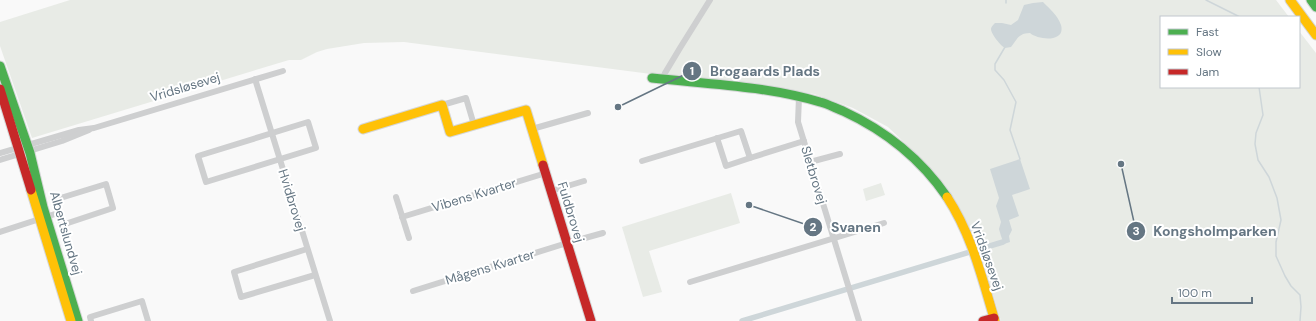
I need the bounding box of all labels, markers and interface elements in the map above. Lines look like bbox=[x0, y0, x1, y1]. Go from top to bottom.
legend bbox=[1160, 16, 1300, 88]
text: Fast bbox=[1196, 24, 1219, 40]
text: Slow bbox=[1196, 44, 1222, 60]
callout: Brogaards Plads bbox=[682, 58, 828, 84]
text: Brogaards Plads bbox=[710, 62, 820, 80]
text: 1 bbox=[690, 63, 694, 79]
text: Jam bbox=[1196, 64, 1219, 80]
street label: Vridsløsevej bbox=[148, 68, 222, 106]
street label: Sletbrovej bbox=[797, 144, 831, 206]
street label: Hvidbrovej bbox=[274, 167, 310, 233]
street label: Vibens Kvarter bbox=[430, 174, 519, 216]
street label: Fuldbrovej bbox=[554, 180, 588, 244]
street label: Albertslundvej bbox=[46, 189, 86, 277]
callout: Svanen bbox=[803, 214, 889, 240]
text: Svanen bbox=[831, 218, 881, 236]
callout: Kongsholmparken bbox=[1126, 218, 1285, 244]
text: 2 bbox=[810, 219, 817, 235]
street label: Vridsløsevej bbox=[967, 219, 1007, 293]
text: Kongsholmparken bbox=[1153, 222, 1277, 240]
text: 3 bbox=[1132, 223, 1140, 239]
street label: Mågens Kvarter bbox=[443, 245, 537, 289]
scale bar bbox=[1172, 279, 1252, 305]
text: 100 m bbox=[1178, 285, 1212, 301]

